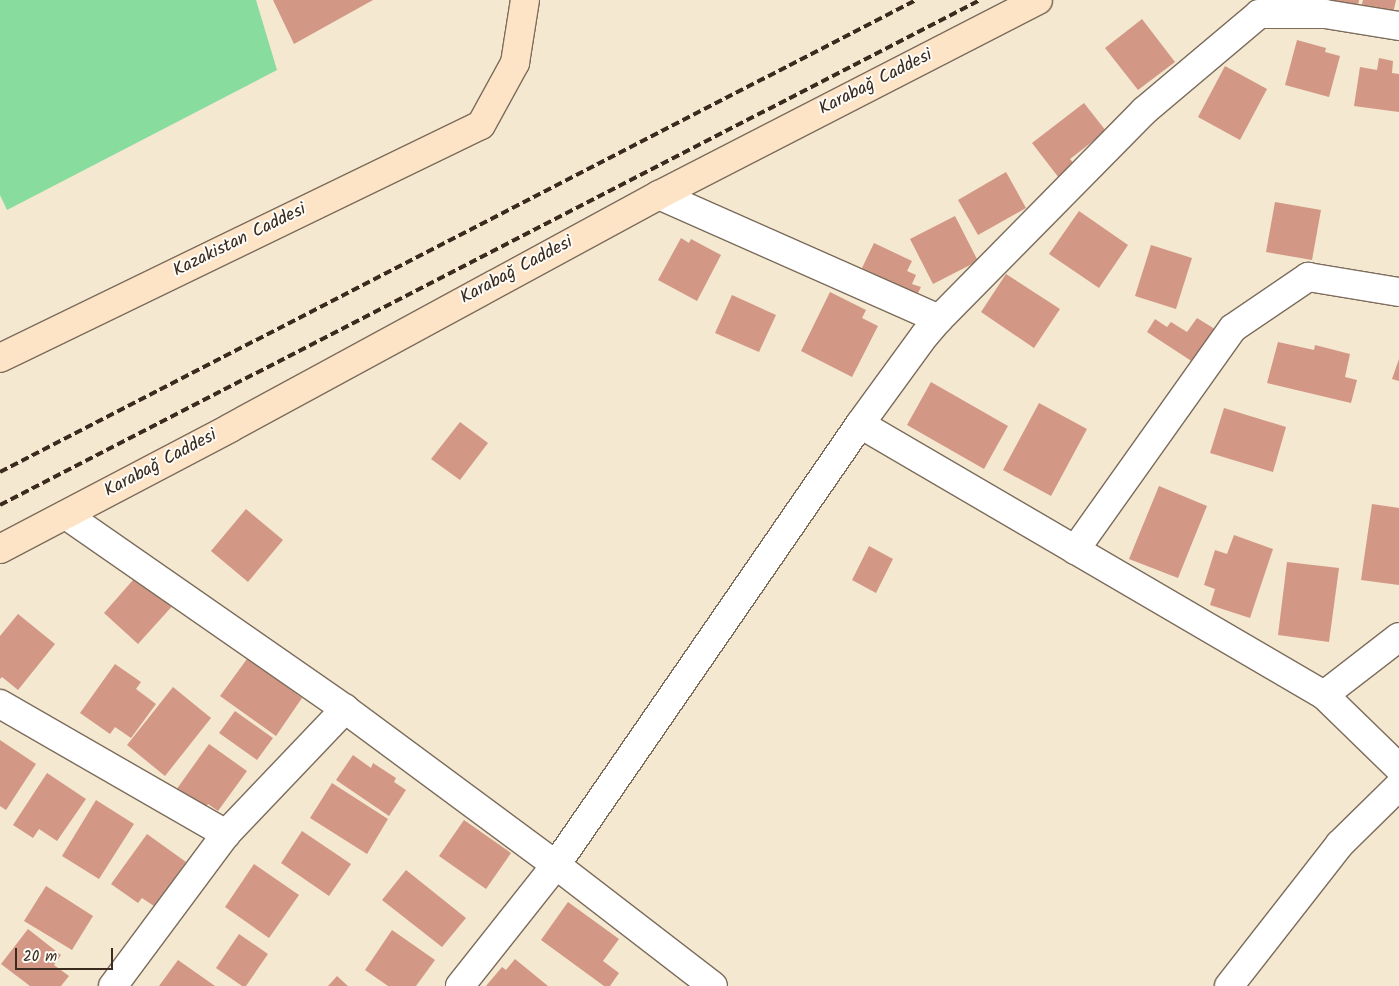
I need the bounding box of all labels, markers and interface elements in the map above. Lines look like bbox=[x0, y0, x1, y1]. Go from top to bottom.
street label: Karabağ Caddesi bbox=[816, 45, 936, 121]
street label: Kazakistan Caddesi bbox=[170, 199, 310, 283]
street label: Karabağ Caddesi bbox=[457, 232, 577, 310]
street label: Karabağ Caddesi bbox=[101, 425, 221, 503]
scale bar bbox=[18, 938, 115, 970]
text: 20 m bbox=[23, 945, 57, 969]

